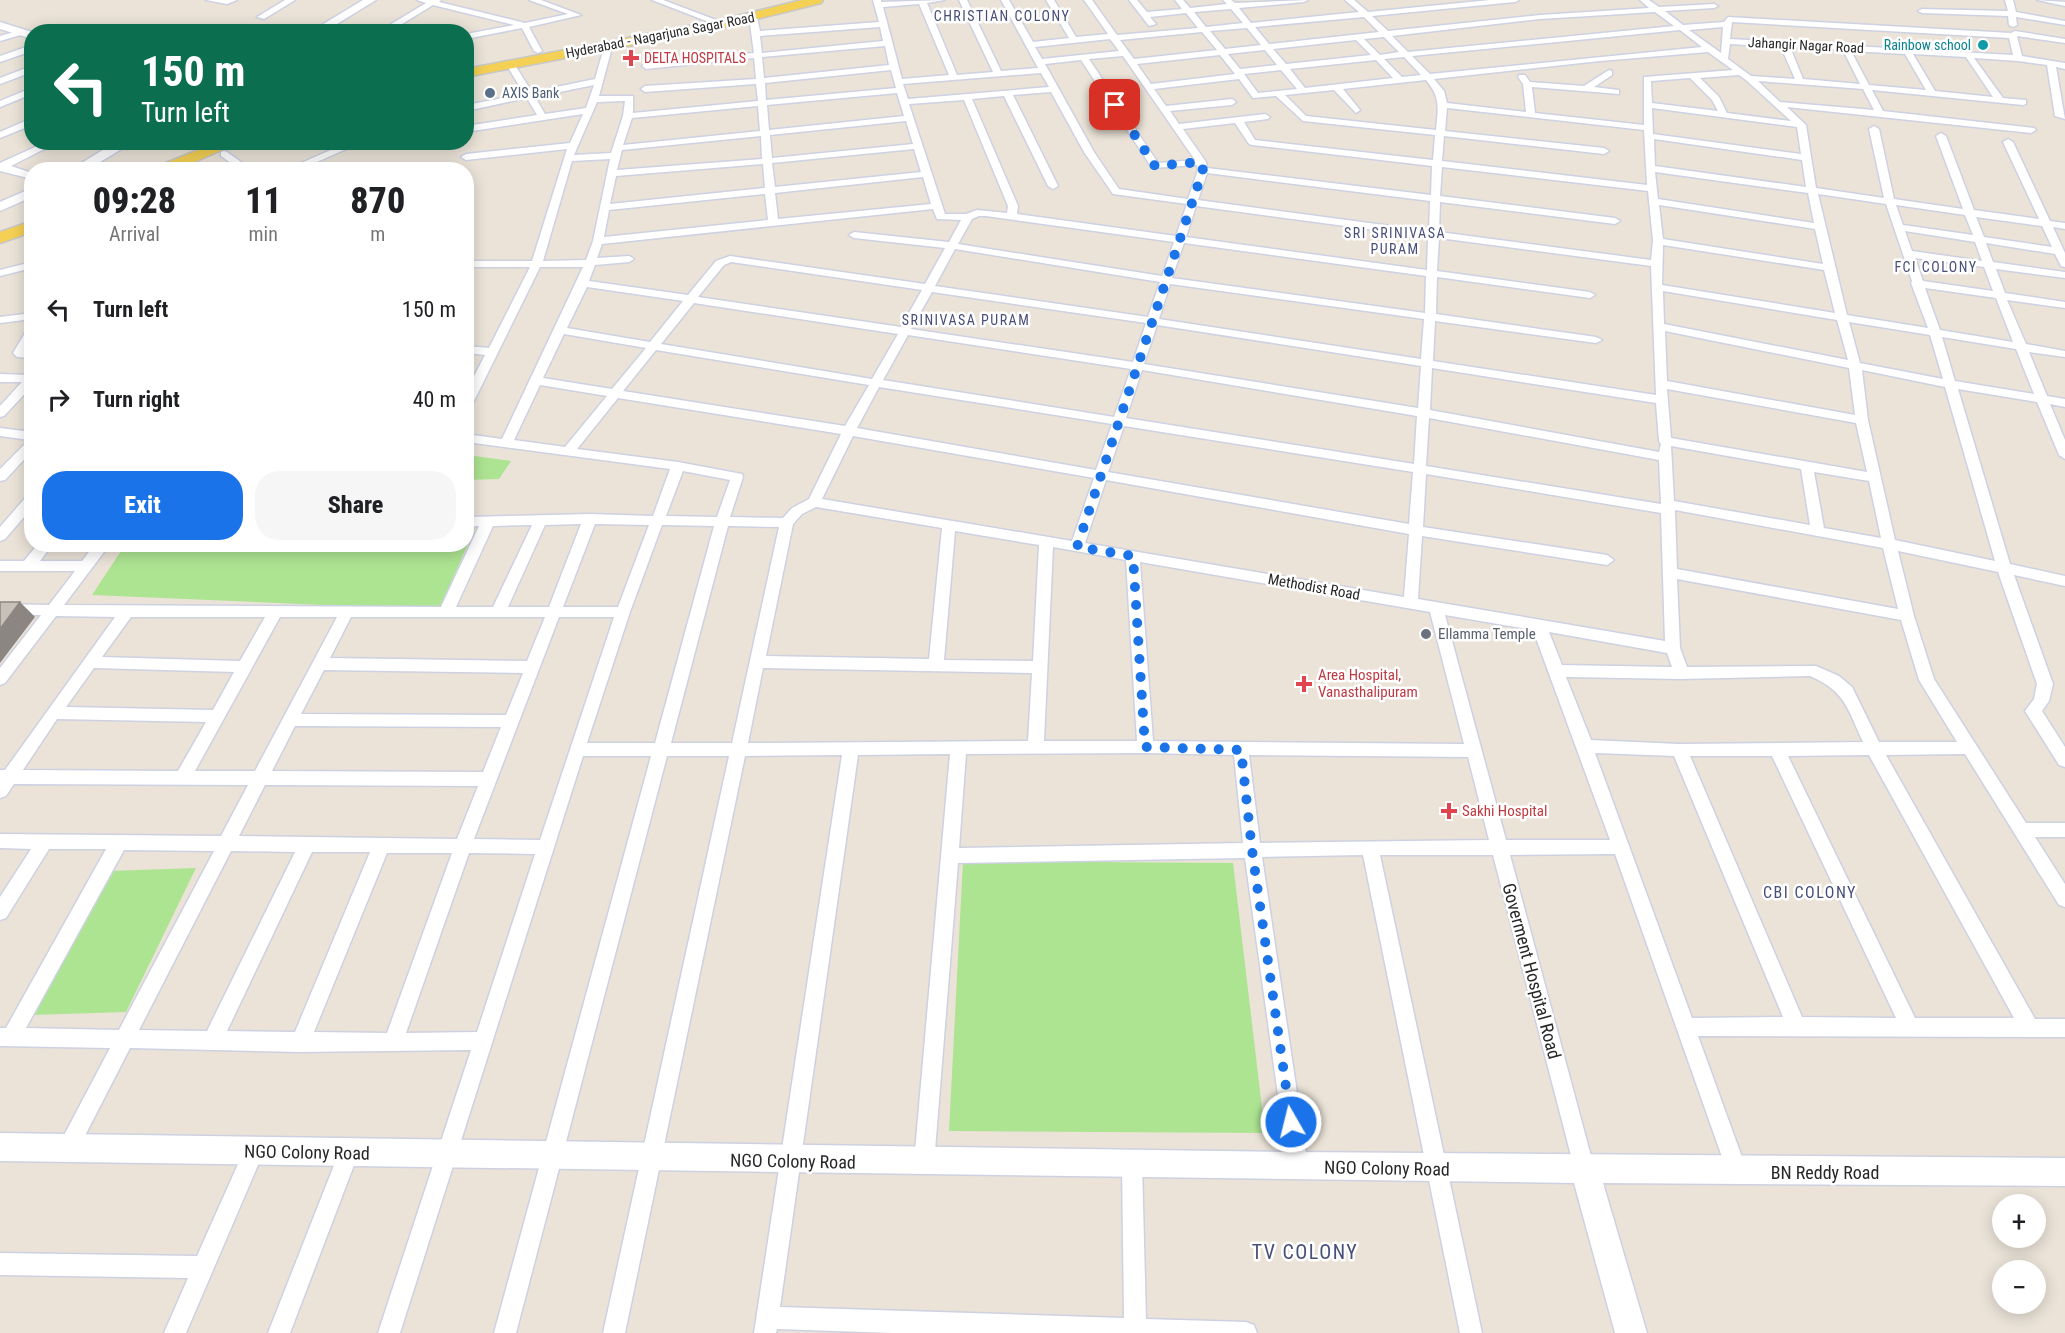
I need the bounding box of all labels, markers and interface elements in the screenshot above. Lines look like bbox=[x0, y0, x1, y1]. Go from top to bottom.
district label: CHRISTIAN COLONY bbox=[934, 8, 1070, 24]
street label: Hyderabad - Nagarjuna Sagar Road bbox=[564, 9, 756, 61]
street label: Jahangir Nagar Road bbox=[1748, 34, 1864, 56]
place label: Rainbow school bbox=[1884, 37, 1971, 53]
marker: Rainbow school bbox=[1976, 38, 1990, 52]
text: 150 m bbox=[141, 47, 246, 96]
icon: left bbox=[42, 48, 120, 126]
marker: DELTA HOSPITALS bbox=[622, 49, 640, 67]
place label: DELTA HOSPITALS bbox=[644, 50, 746, 66]
pin bbox=[1089, 79, 1140, 130]
place label: AXIS Bank bbox=[502, 85, 560, 101]
marker: AXIS Bank bbox=[483, 86, 497, 100]
icon: arrive bbox=[1098, 88, 1131, 121]
text: Turn left bbox=[141, 97, 230, 129]
text: 09:28 bbox=[93, 180, 176, 222]
text: 11 bbox=[245, 180, 282, 222]
text: 870 bbox=[350, 180, 405, 222]
text: Arrival bbox=[109, 222, 160, 246]
text: min bbox=[249, 222, 278, 246]
text: m bbox=[370, 222, 385, 246]
district label: SRI SRINIVASA PURAM bbox=[1344, 225, 1446, 257]
district label: FCI COLONY bbox=[1894, 259, 1978, 275]
icon: left bbox=[42, 293, 75, 326]
text: Turn left bbox=[93, 297, 168, 322]
text: 150 m bbox=[402, 297, 456, 322]
district label: SRINIVASA PURAM bbox=[902, 312, 1030, 328]
icon: right bbox=[42, 383, 75, 416]
text: Turn right bbox=[93, 387, 180, 412]
text: 40 m bbox=[413, 387, 456, 412]
button: Exit bbox=[42, 471, 243, 540]
button: Share bbox=[255, 471, 456, 540]
street label: Methodist Road bbox=[1266, 570, 1362, 604]
place label: Ellamma Temple bbox=[1438, 625, 1536, 643]
marker: Ellamma Temple bbox=[1419, 627, 1433, 641]
place label: Area Hospital, Vanasthalipuram bbox=[1318, 666, 1418, 701]
marker: Area Hospital, Vanasthalipuram bbox=[1295, 675, 1313, 693]
marker: Sakhi Hospital bbox=[1440, 802, 1458, 820]
place label: Sakhi Hospital bbox=[1462, 802, 1547, 820]
street label: Goverment Hospital Road bbox=[1498, 881, 1566, 1061]
district label: CBI COLONY bbox=[1763, 883, 1857, 902]
position arrow bbox=[1259, 1090, 1323, 1154]
street label: NGO Colony Road bbox=[244, 1140, 370, 1164]
street label: NGO Colony Road bbox=[730, 1149, 856, 1173]
street label: NGO Colony Road bbox=[1324, 1156, 1450, 1180]
street label: BN Reddy Road bbox=[1771, 1162, 1879, 1183]
map controls bbox=[1992, 1194, 2046, 1314]
button: + bbox=[1992, 1194, 2046, 1248]
district label: TV COLONY bbox=[1252, 1240, 1358, 1264]
button: − bbox=[1992, 1260, 2046, 1314]

